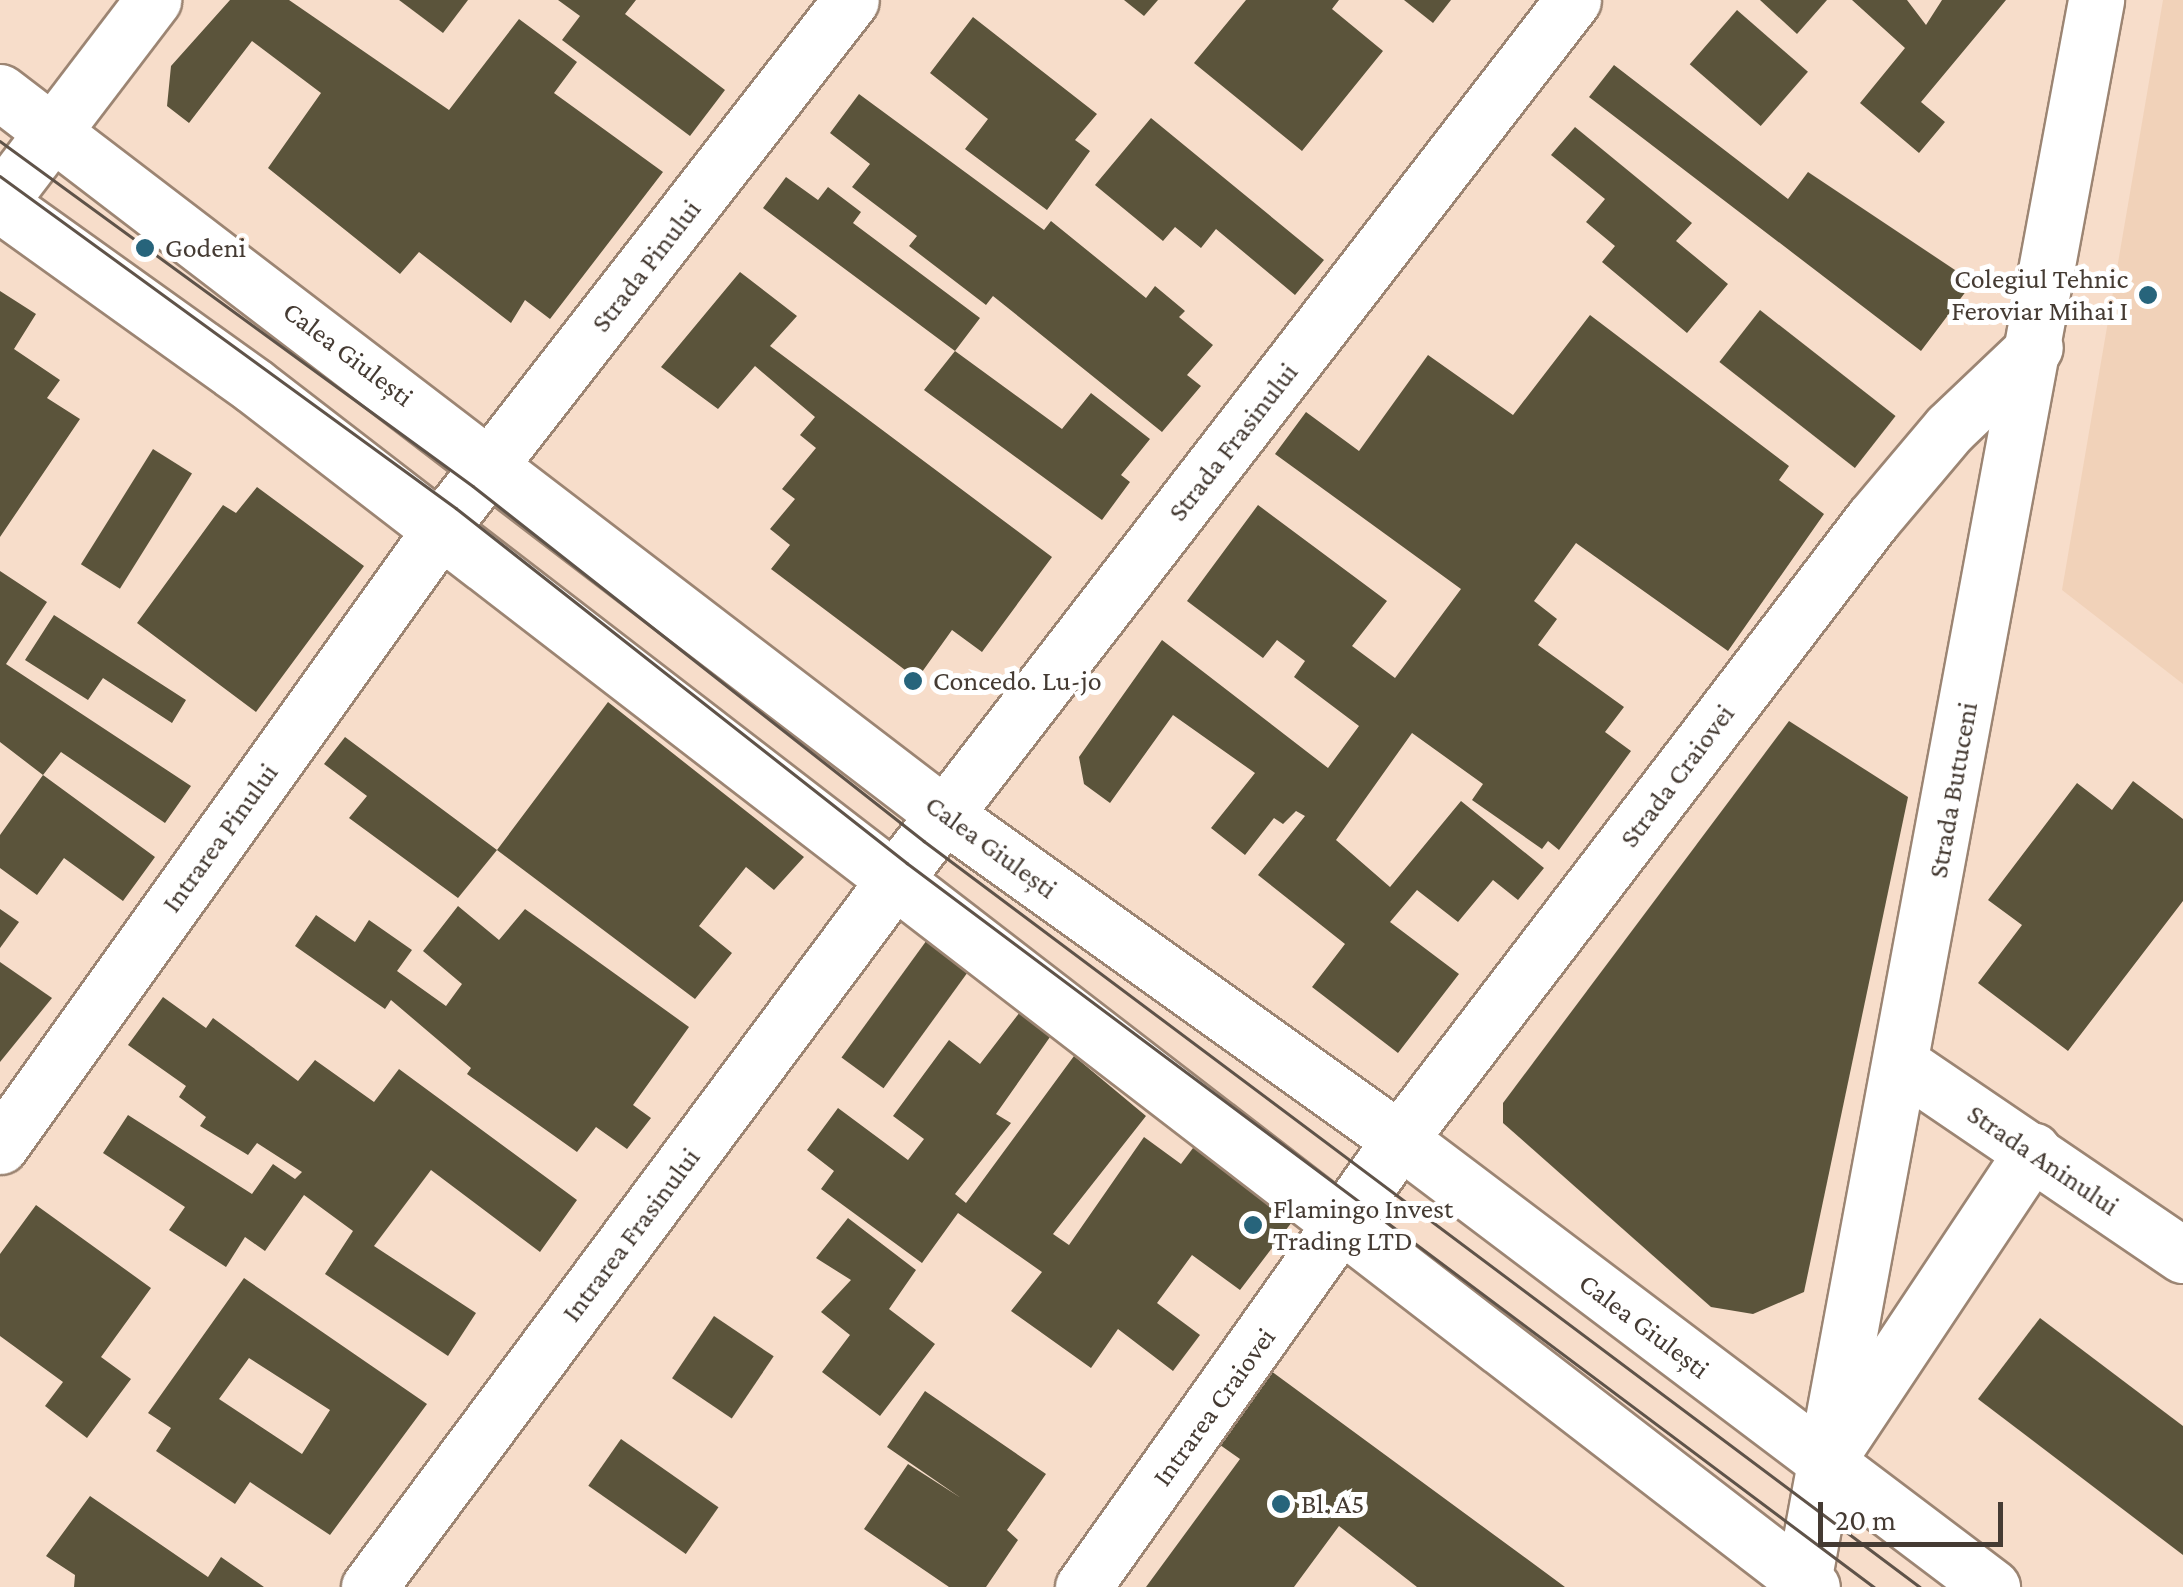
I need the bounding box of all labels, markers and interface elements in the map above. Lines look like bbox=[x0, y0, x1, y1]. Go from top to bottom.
street label: Strada Pinului bbox=[584, 193, 708, 339]
place label: Godeni bbox=[165, 231, 246, 265]
marker: Godeni bbox=[134, 237, 156, 259]
place label: Colegiul Tehnic Feroviar Mihai I bbox=[1951, 262, 2128, 328]
marker: Colegiul Tehnic Feroviar Mihai I bbox=[2137, 284, 2159, 306]
street label: Calea Giulești bbox=[276, 294, 420, 414]
street label: Strada Frasinului bbox=[1161, 356, 1305, 528]
place label: Concedo. Lu-jo bbox=[933, 664, 1102, 698]
marker: Concedo. Lu-jo bbox=[902, 670, 924, 692]
street label: Strada Craiovei bbox=[1612, 698, 1742, 854]
street label: Strada Butuceni bbox=[1921, 699, 1985, 881]
street label: Intrarea Pinului bbox=[155, 757, 285, 919]
street label: Calea Giulești bbox=[919, 788, 1063, 906]
street label: Strada Aninului bbox=[1961, 1097, 2125, 1223]
street label: Intrarea Frasinului bbox=[555, 1142, 707, 1328]
place label: Flamingo Invest Trading LTD bbox=[1273, 1192, 1453, 1258]
marker: Flamingo Invest Trading LTD bbox=[1242, 1214, 1264, 1236]
street label: Calea Giulești bbox=[1572, 1266, 1716, 1386]
street label: Intrarea Craiovei bbox=[1145, 1321, 1283, 1493]
scale bar bbox=[1823, 1482, 2008, 1544]
place label: Bl. A5 bbox=[1301, 1487, 1364, 1521]
marker: Bl. A5 bbox=[1270, 1493, 1292, 1515]
text: 20 m bbox=[1835, 1503, 1896, 1536]

